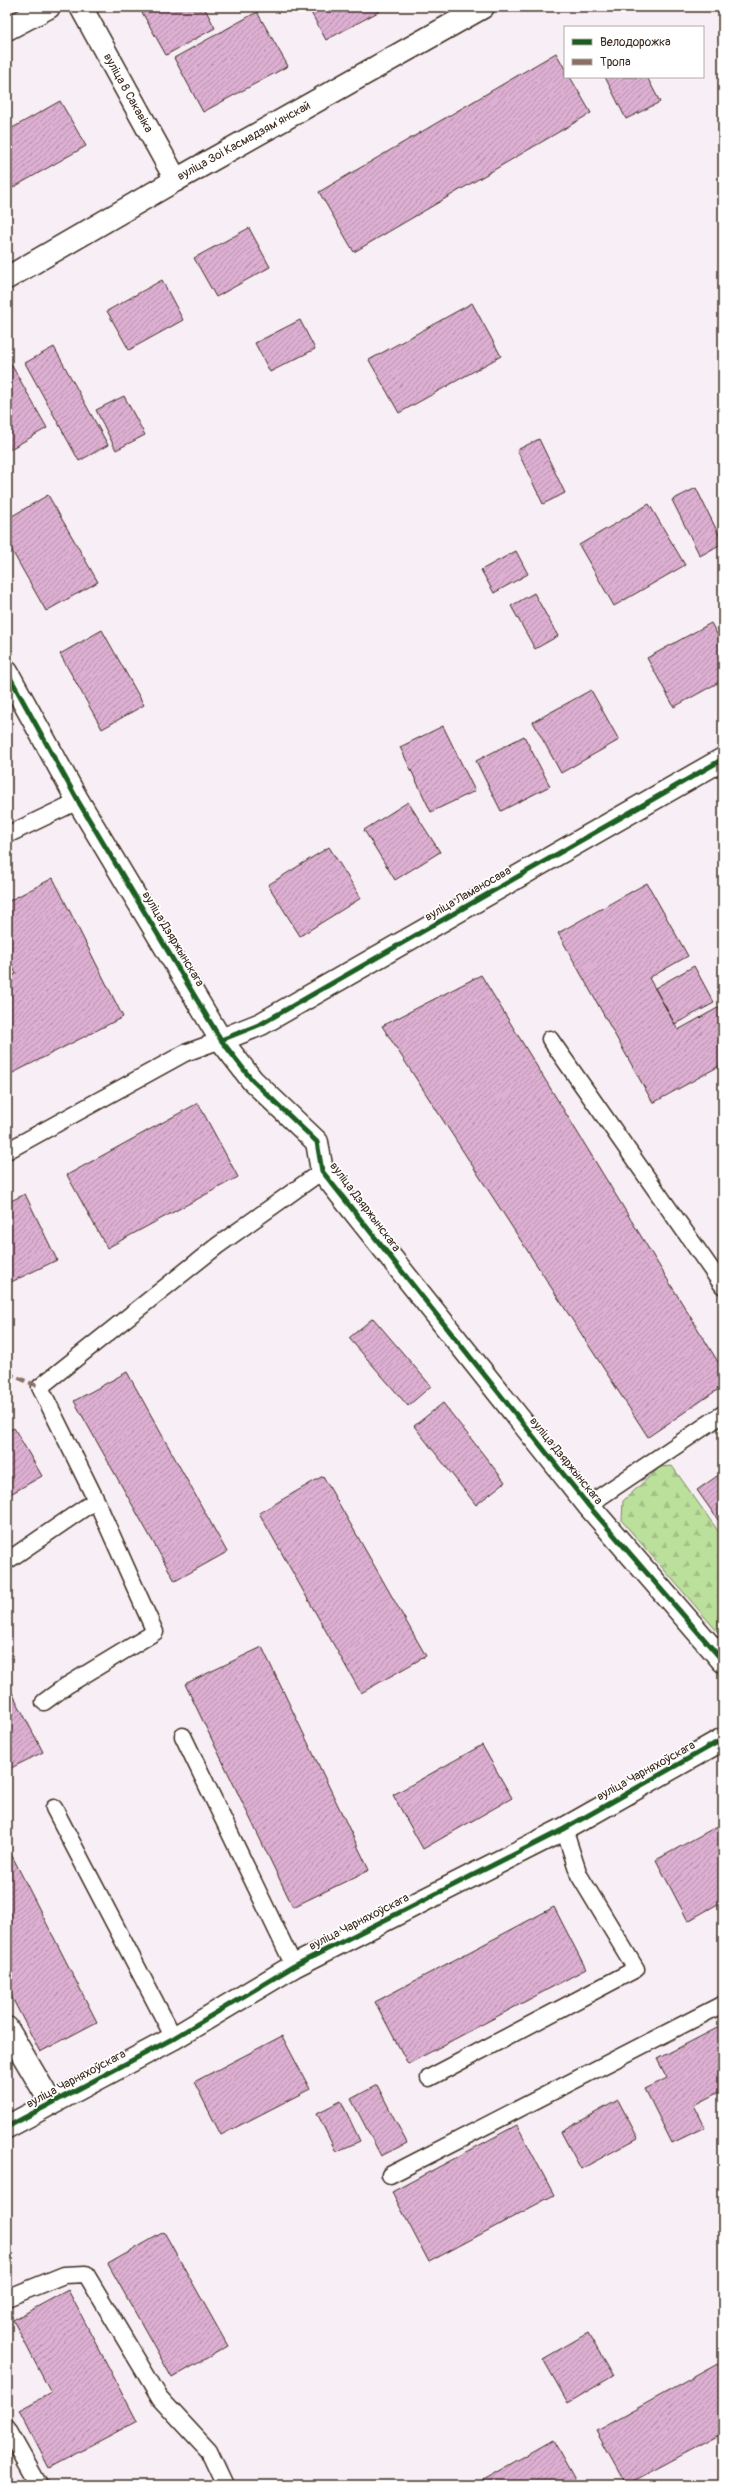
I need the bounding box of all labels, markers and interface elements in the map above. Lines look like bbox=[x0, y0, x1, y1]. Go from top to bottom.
legend bbox=[564, 26, 704, 78]
text: Велодорожка bbox=[600, 35, 671, 50]
street label: вуліца 8 Сакавіка bbox=[100, 51, 156, 136]
text: Тропа bbox=[600, 55, 631, 70]
street label: вуліца Зоі Касмадзямʼянскай bbox=[175, 98, 314, 184]
street label: вуліца Ламаносава bbox=[422, 863, 514, 925]
street label: вуліца Дзяржынскага bbox=[139, 889, 208, 990]
street label: вуліца Дзяржынскага bbox=[326, 1159, 404, 1255]
street label: вуліца Дзяржынскага bbox=[526, 1414, 606, 1508]
street label: вуліца Чарняхоўскага bbox=[594, 1737, 698, 1804]
street label: вуліца Чарняхоўскага bbox=[306, 1890, 412, 1954]
street label: вуліца Чарняхоўскага bbox=[24, 2046, 129, 2112]

